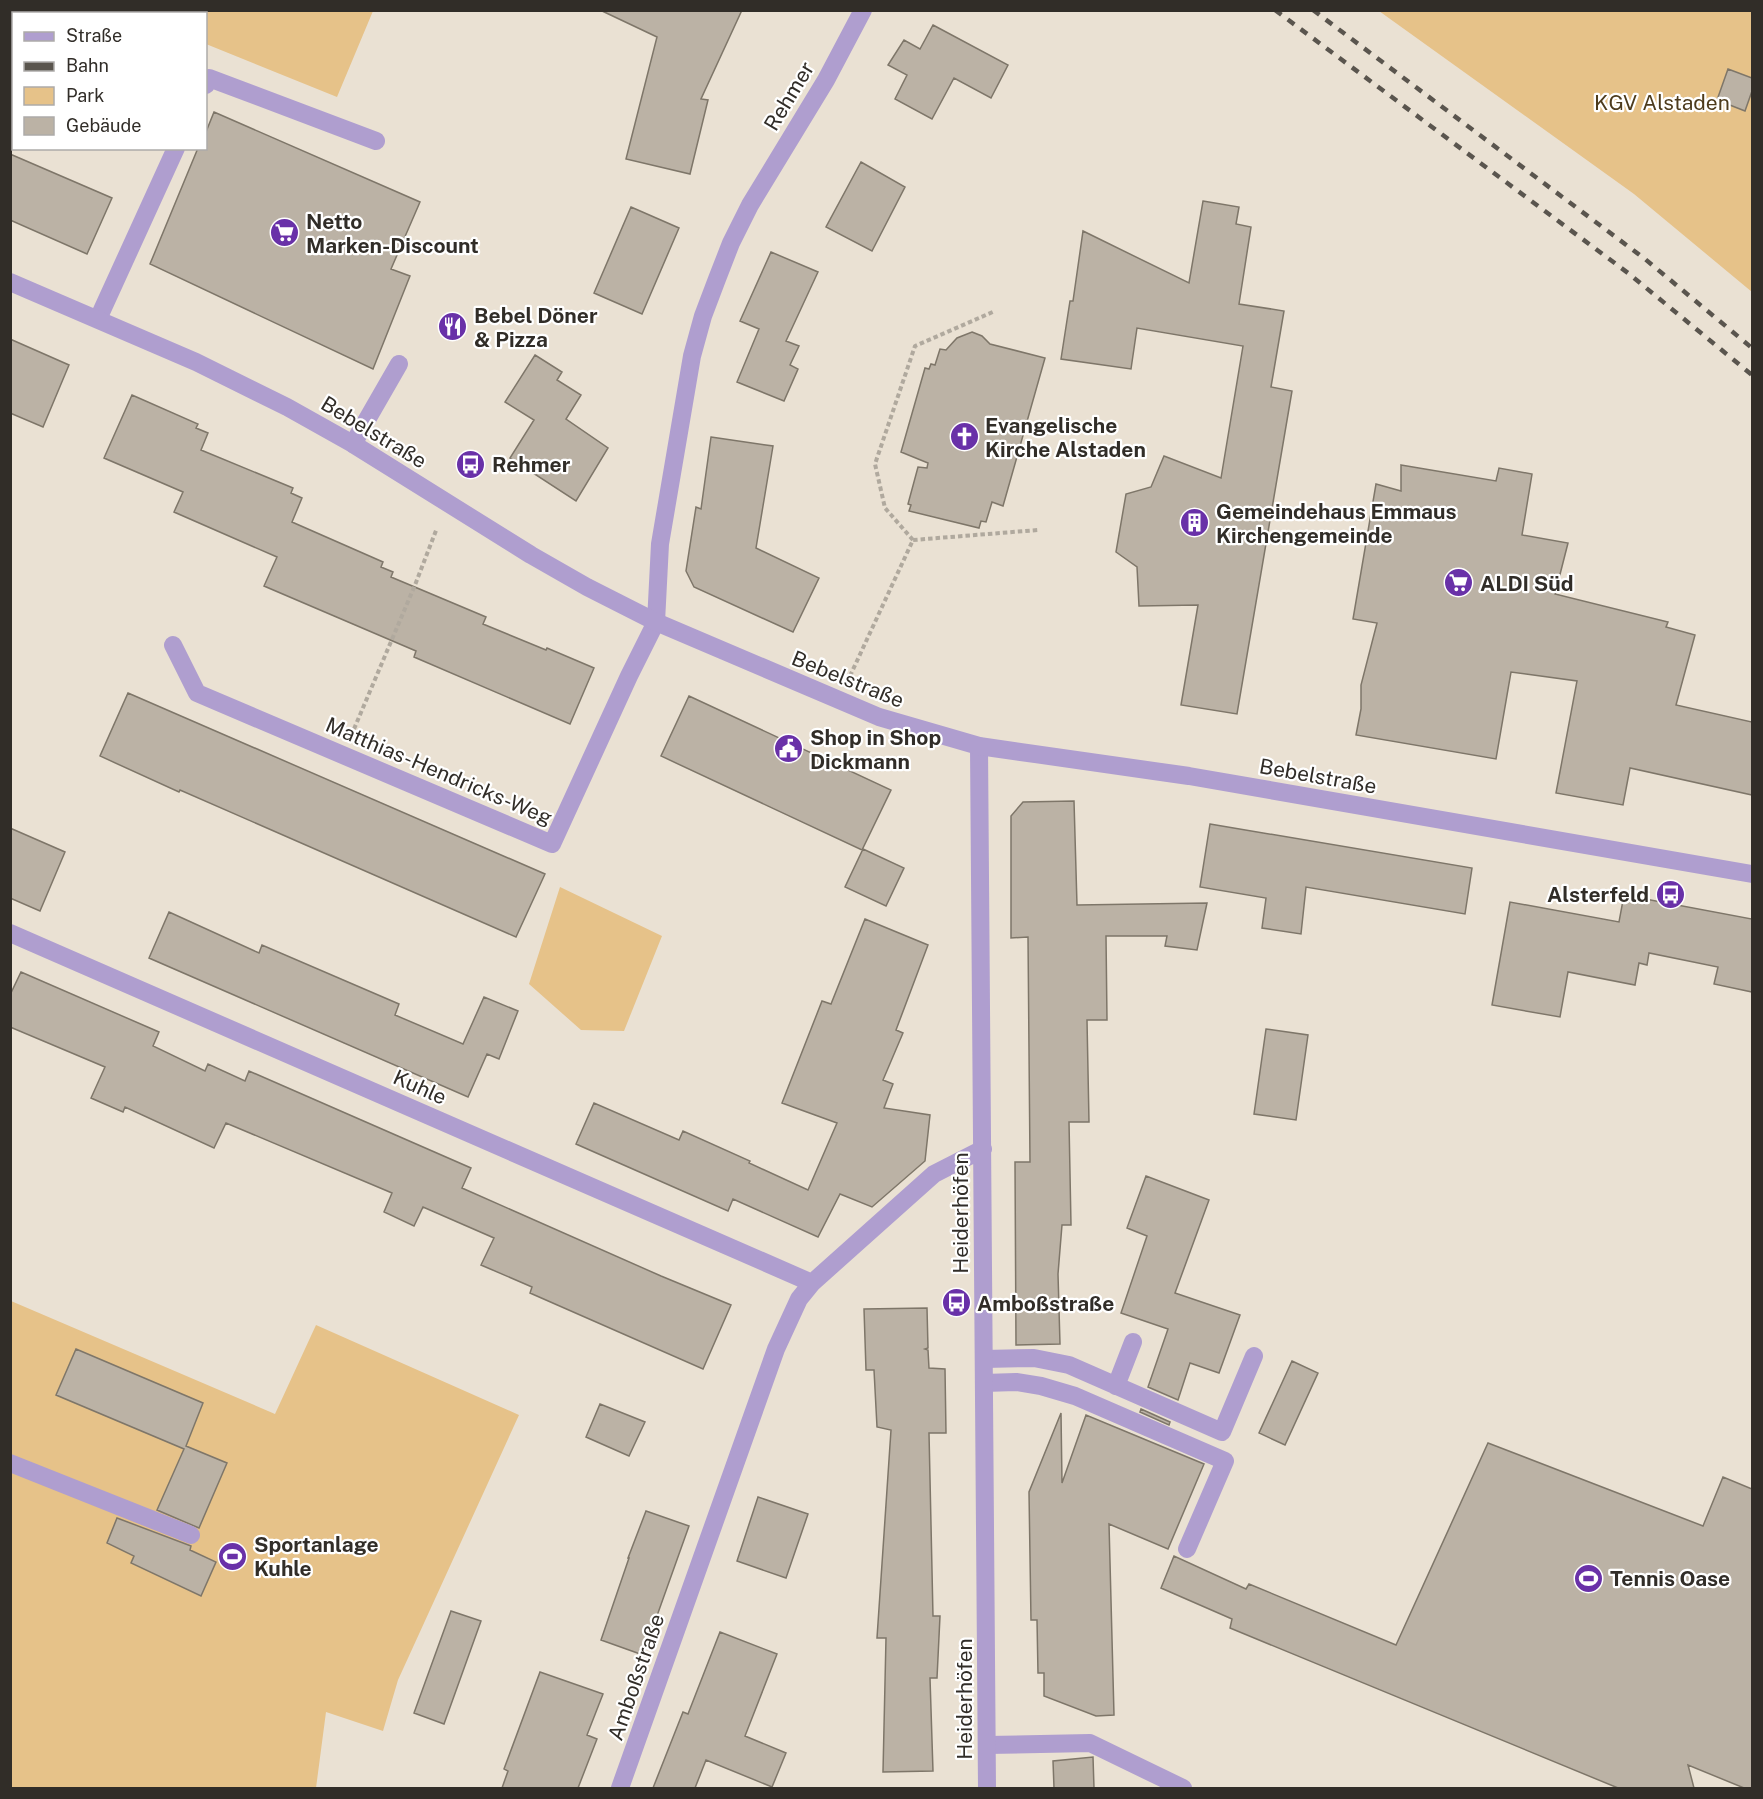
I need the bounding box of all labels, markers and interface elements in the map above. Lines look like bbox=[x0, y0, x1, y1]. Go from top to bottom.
legend bbox=[12, 12, 207, 150]
text: Straße bbox=[66, 25, 122, 46]
text: Bahn bbox=[66, 55, 109, 76]
street label: Rehmer bbox=[759, 57, 819, 135]
text: Park bbox=[66, 85, 104, 106]
park label: KGV Alstaden bbox=[1594, 90, 1730, 115]
text: Gebäude bbox=[66, 115, 141, 136]
place label: Netto Marken-Discount bbox=[306, 209, 479, 258]
supermarket icon: Netto Marken-Discount bbox=[269, 217, 301, 249]
place label: Bebel Döner & Pizza bbox=[474, 303, 598, 352]
restaurant icon: Bebel Döner & Pizza bbox=[437, 311, 469, 343]
street label: Bebelstraße bbox=[317, 391, 431, 473]
place label: Evangelische Kirche Alstaden bbox=[985, 413, 1146, 462]
church icon: Evangelische Kirche Alstaden bbox=[948, 421, 980, 453]
bus stop icon: Rehmer bbox=[455, 448, 487, 480]
place label: Rehmer bbox=[492, 452, 571, 477]
place label: Gemeindehaus Emmaus Kirchengemeinde bbox=[1216, 499, 1457, 548]
building icon: Gemeindehaus Emmaus Kirchengemeinde bbox=[1179, 507, 1211, 539]
supermarket icon: ALDI Süd bbox=[1443, 567, 1475, 599]
place label: ALDI Süd bbox=[1480, 571, 1574, 596]
street label: Bebelstraße bbox=[788, 645, 908, 713]
street label: Matthias-Hendricks-Weg bbox=[322, 712, 556, 830]
place label: Shop in Shop Dickmann bbox=[810, 725, 941, 774]
public building icon: Shop in Shop Dickmann bbox=[773, 733, 805, 765]
street label: Bebelstraße bbox=[1257, 753, 1379, 799]
bus stop icon: Alsterfeld bbox=[1654, 878, 1686, 910]
place label: Alsterfeld bbox=[1547, 882, 1649, 907]
street label: Kuhle bbox=[389, 1064, 451, 1110]
street label: Heiderhöfen bbox=[948, 1152, 973, 1274]
bus stop icon: Amboßstraße bbox=[940, 1287, 972, 1319]
place label: Amboßstraße bbox=[977, 1291, 1114, 1316]
place label: Sportanlage Kuhle bbox=[254, 1532, 379, 1581]
sports icon: Sportanlage Kuhle bbox=[217, 1540, 249, 1572]
sports icon: Tennis Oase bbox=[1573, 1562, 1605, 1594]
place label: Tennis Oase bbox=[1610, 1566, 1730, 1591]
street label: Amboßstraße bbox=[603, 1610, 669, 1744]
street label: Heiderhöfen bbox=[952, 1638, 977, 1760]

